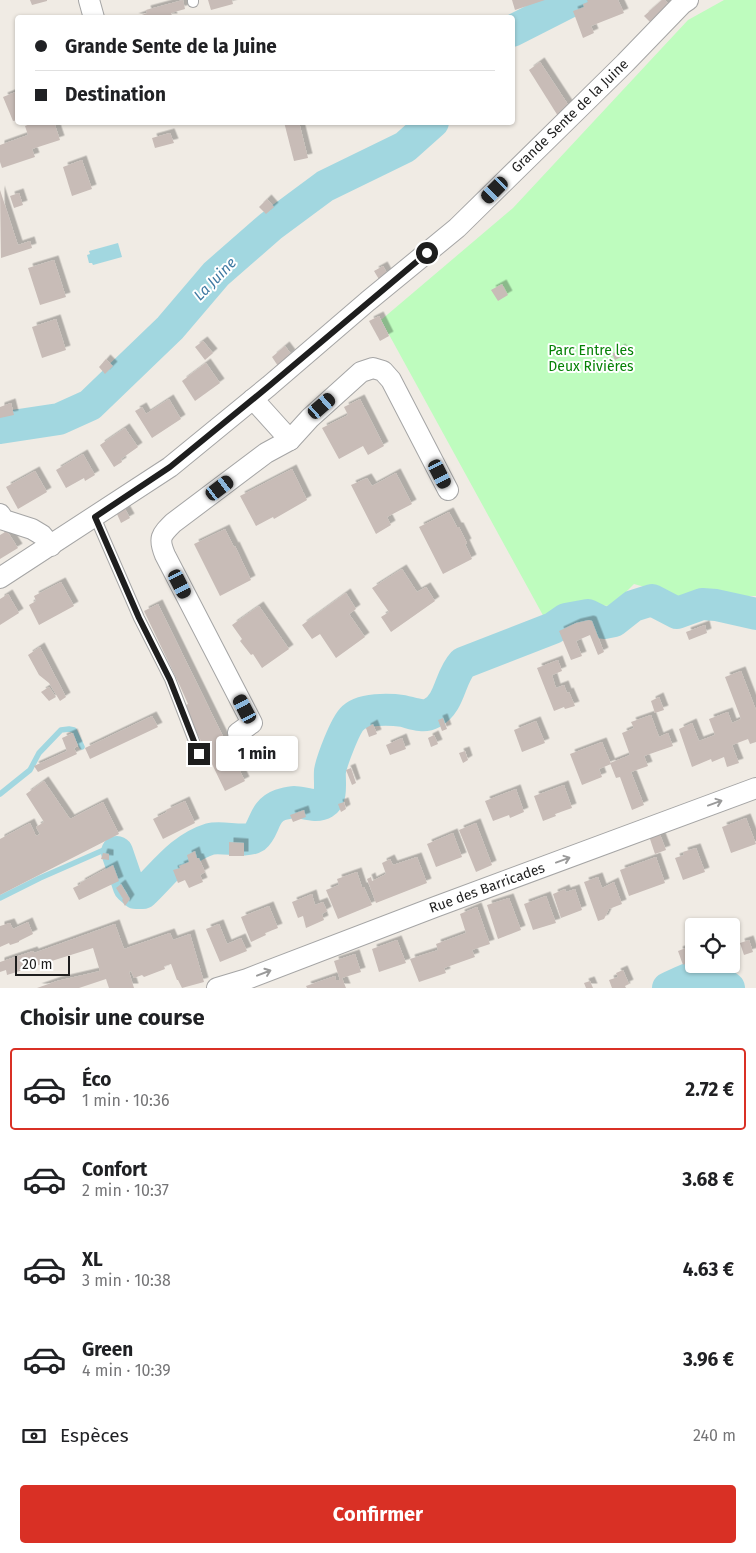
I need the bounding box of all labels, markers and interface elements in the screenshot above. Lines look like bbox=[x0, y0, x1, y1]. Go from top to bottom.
text: Grande Sente de la Juine bbox=[65, 35, 277, 58]
street label: Grande Sente de la Juine bbox=[508, 56, 632, 176]
text: Destination bbox=[65, 83, 166, 106]
car bbox=[479, 174, 510, 206]
route start bbox=[416, 242, 438, 264]
water label: La Juine bbox=[190, 253, 240, 304]
park label: Parc Entre les Deux Rivières bbox=[548, 342, 634, 375]
car bbox=[305, 390, 338, 422]
car bbox=[426, 457, 453, 491]
car bbox=[203, 473, 236, 503]
car bbox=[166, 567, 193, 601]
car bbox=[231, 692, 258, 726]
callout: 1 min bbox=[216, 736, 299, 772]
route end bbox=[188, 743, 210, 765]
text: 1 min bbox=[238, 744, 276, 763]
one-way arrow bbox=[707, 798, 723, 807]
one-way arrow bbox=[555, 855, 570, 864]
street label: Rue des Barricades bbox=[427, 859, 548, 917]
map controls bbox=[685, 918, 740, 973]
button: locate bbox=[685, 918, 740, 973]
scale bar bbox=[15, 953, 70, 976]
text: 20 m bbox=[22, 956, 52, 973]
one-way arrow bbox=[256, 967, 271, 977]
text: Choisir une course bbox=[20, 1004, 205, 1031]
icon: car bbox=[22, 1067, 67, 1112]
text: Éco bbox=[82, 1068, 111, 1091]
text: 2.72 € bbox=[685, 1078, 734, 1101]
text: 1 min · 10:36 bbox=[82, 1091, 169, 1110]
icon: car bbox=[22, 1157, 67, 1202]
text: Confort bbox=[82, 1158, 147, 1181]
text: 3.68 € bbox=[682, 1168, 734, 1191]
text: 2 min · 10:37 bbox=[82, 1181, 169, 1200]
icon: car bbox=[22, 1247, 67, 1292]
text: XL bbox=[82, 1248, 103, 1271]
text: 4.63 € bbox=[683, 1258, 734, 1281]
text: 3 min · 10:38 bbox=[82, 1271, 171, 1290]
icon: car bbox=[22, 1337, 67, 1382]
text: Green bbox=[82, 1338, 133, 1361]
text: 3.96 € bbox=[683, 1348, 734, 1371]
text: 4 min · 10:39 bbox=[82, 1361, 171, 1380]
icon: cash bbox=[20, 1422, 48, 1450]
text: Espèces bbox=[60, 1424, 129, 1447]
text: 240 m bbox=[693, 1426, 736, 1445]
button: Confirmer bbox=[20, 1485, 736, 1543]

